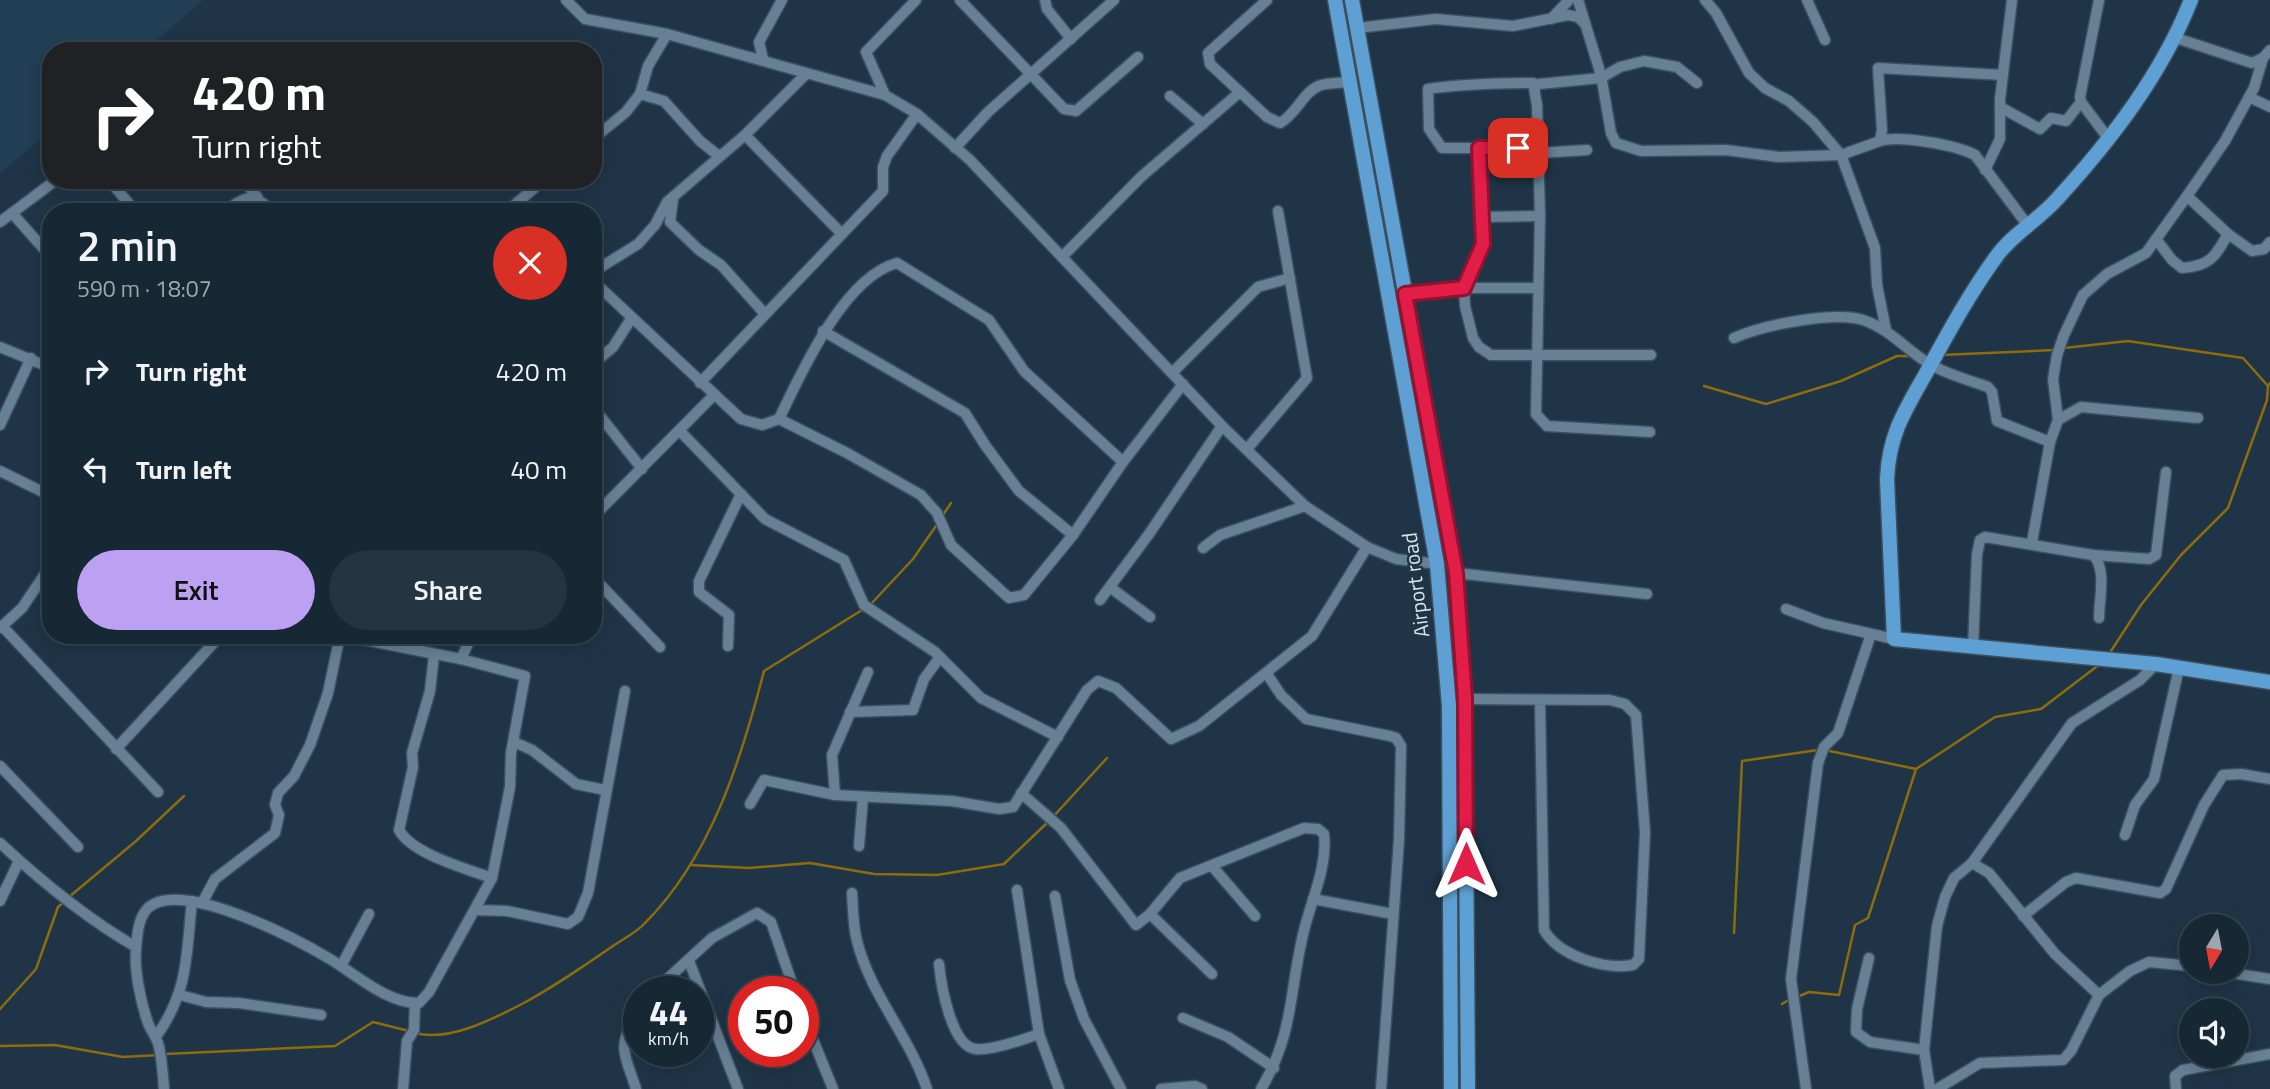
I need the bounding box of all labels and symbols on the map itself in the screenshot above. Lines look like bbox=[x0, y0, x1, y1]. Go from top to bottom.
pin bbox=[1488, 118, 1548, 178]
street label: Airport road bbox=[1393, 531, 1437, 639]
position arrow bbox=[1429, 827, 1503, 901]
north arrow bbox=[2179, 914, 2249, 984]
speed limit sign: 50 bbox=[728, 976, 819, 1067]

